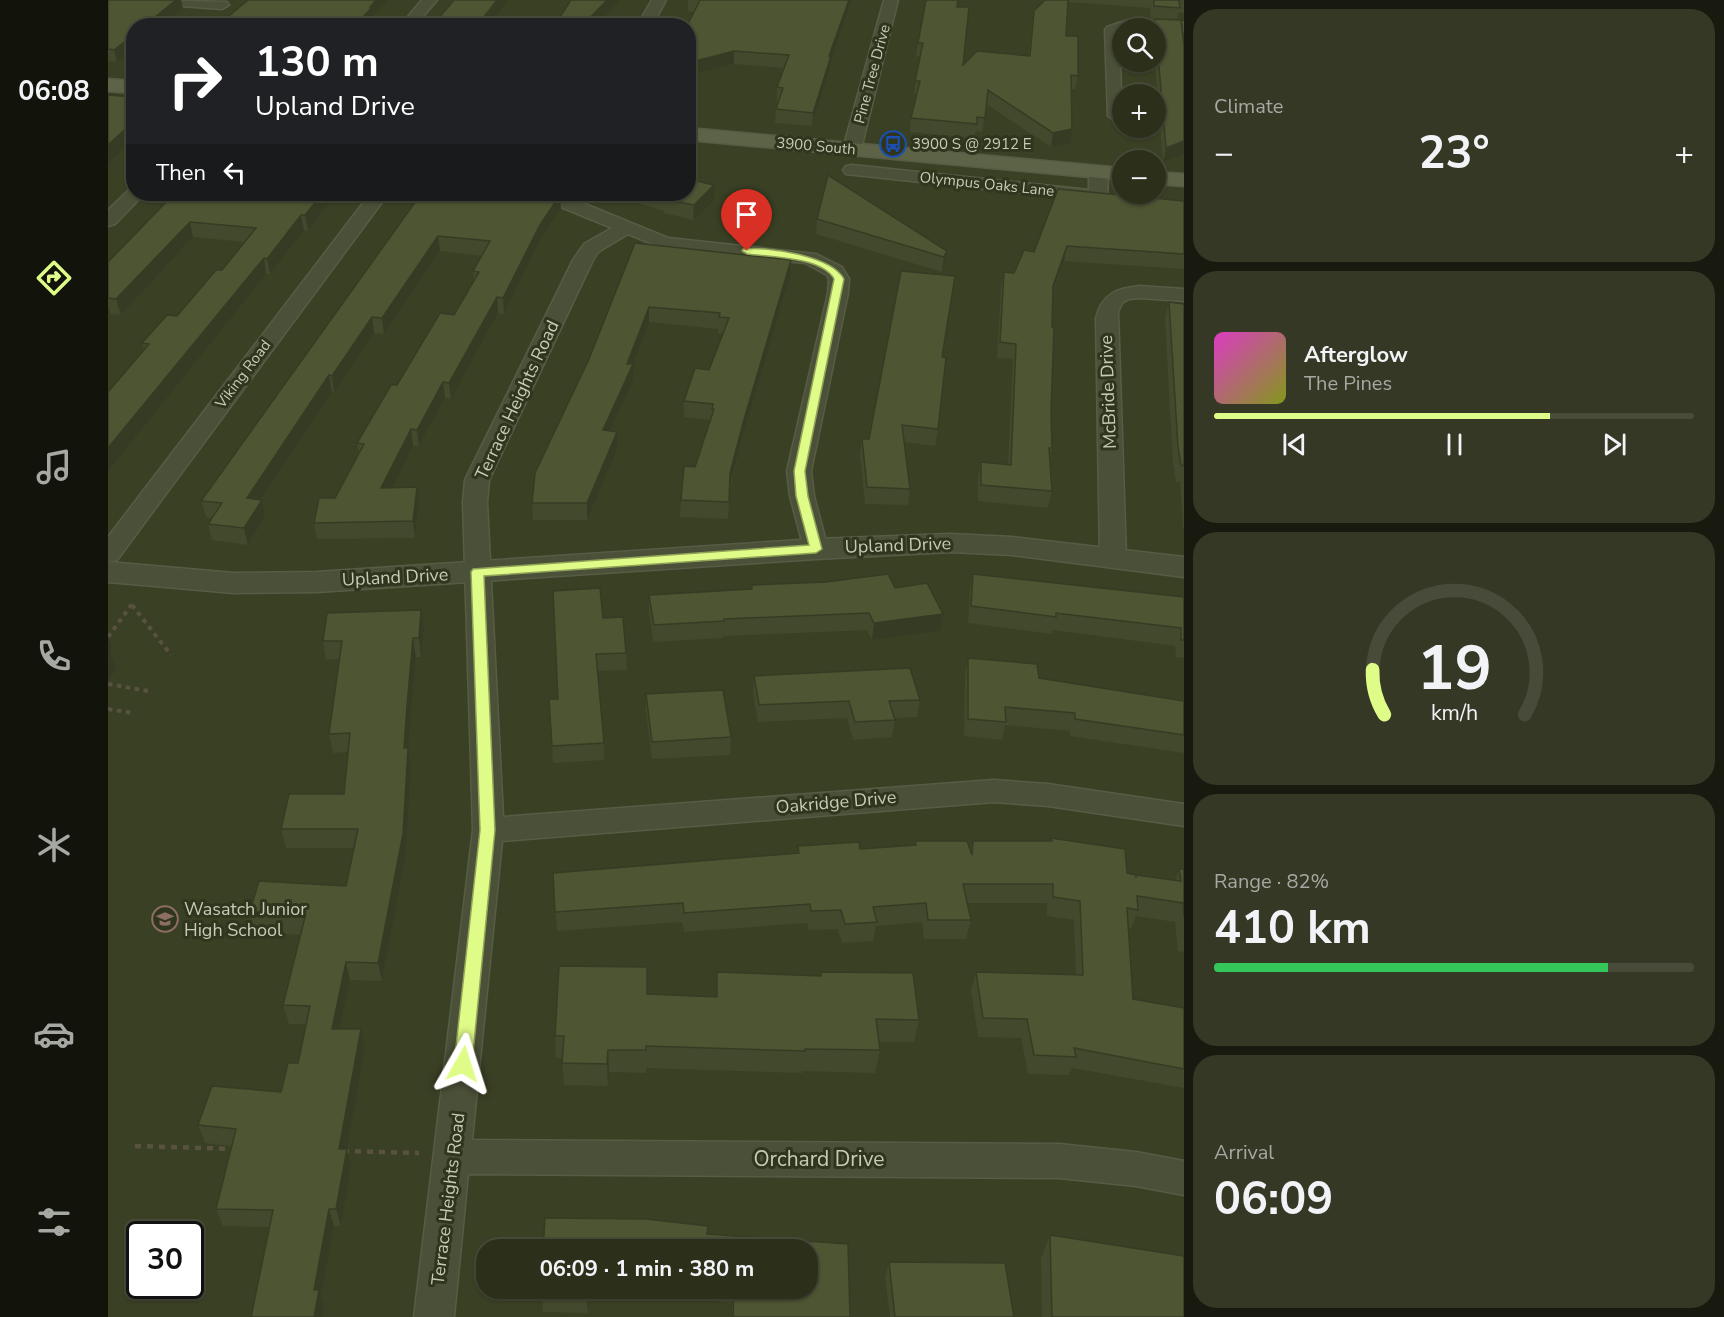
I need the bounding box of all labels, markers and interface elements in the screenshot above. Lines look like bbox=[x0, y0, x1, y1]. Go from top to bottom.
map controls bbox=[1112, 18, 1166, 204]
button: search bbox=[1112, 18, 1166, 72]
street label: Pine Tree Drive bbox=[849, 22, 895, 126]
text: 130 m bbox=[255, 34, 379, 91]
icon: right bbox=[156, 42, 234, 120]
text: 06:08 bbox=[18, 73, 90, 110]
button: + bbox=[1112, 84, 1166, 138]
text: Upland Drive bbox=[255, 88, 415, 125]
text: Climate bbox=[1214, 93, 1283, 120]
text: 23° bbox=[1418, 123, 1490, 184]
bus stop icon: 3900 S @ 2912 E bbox=[878, 129, 908, 159]
text: − bbox=[1214, 131, 1234, 176]
text: + bbox=[1674, 131, 1694, 176]
street label: 3900 South bbox=[775, 133, 857, 159]
place label: 3900 S @ 2912 E bbox=[912, 134, 1032, 154]
button: − bbox=[1112, 150, 1166, 204]
icon: left bbox=[218, 156, 251, 189]
text: Then bbox=[156, 158, 206, 188]
street label: Olympus Oaks Lane bbox=[919, 167, 1055, 201]
pin bbox=[721, 189, 772, 251]
icon: arrive bbox=[730, 198, 763, 231]
icon: directions bbox=[33, 257, 75, 299]
street label: Terrace Heights Road bbox=[469, 316, 565, 484]
street label: McBride Drive bbox=[1094, 335, 1122, 449]
street label: Viking Road bbox=[210, 336, 275, 413]
text: Afterglow bbox=[1304, 340, 1408, 370]
text: The Pines bbox=[1304, 370, 1392, 397]
icon: previous bbox=[1278, 428, 1311, 461]
icon: pause bbox=[1438, 428, 1471, 461]
icon: next bbox=[1598, 428, 1631, 461]
icon: music bbox=[33, 446, 75, 488]
street label: Upland Drive bbox=[844, 531, 952, 559]
street label: Upland Drive bbox=[341, 562, 449, 592]
text: 19 bbox=[1417, 627, 1491, 712]
icon: phone bbox=[33, 635, 75, 677]
text: km/h bbox=[1430, 699, 1478, 729]
street label: Oakridge Drive bbox=[775, 785, 897, 819]
icon: climate bbox=[33, 824, 75, 866]
text: Range · 82% bbox=[1214, 868, 1329, 895]
place label: Wasatch Junior High School bbox=[184, 897, 307, 942]
text: 410 km bbox=[1214, 898, 1371, 959]
school or university icon: Wasatch Junior High School bbox=[150, 904, 180, 934]
icon: car bbox=[33, 1013, 75, 1055]
position arrow bbox=[431, 1032, 495, 1096]
street label: Terrace Heights Road bbox=[426, 1111, 470, 1287]
text: Arrival bbox=[1214, 1139, 1274, 1166]
street label: Orchard Drive bbox=[753, 1145, 885, 1173]
text: 06:09 bbox=[1214, 1169, 1333, 1230]
icon: filters bbox=[33, 1201, 75, 1243]
speed limit sign: 30 bbox=[126, 1221, 204, 1299]
text: 06:09 · 1 min · 380 m bbox=[540, 1254, 754, 1284]

